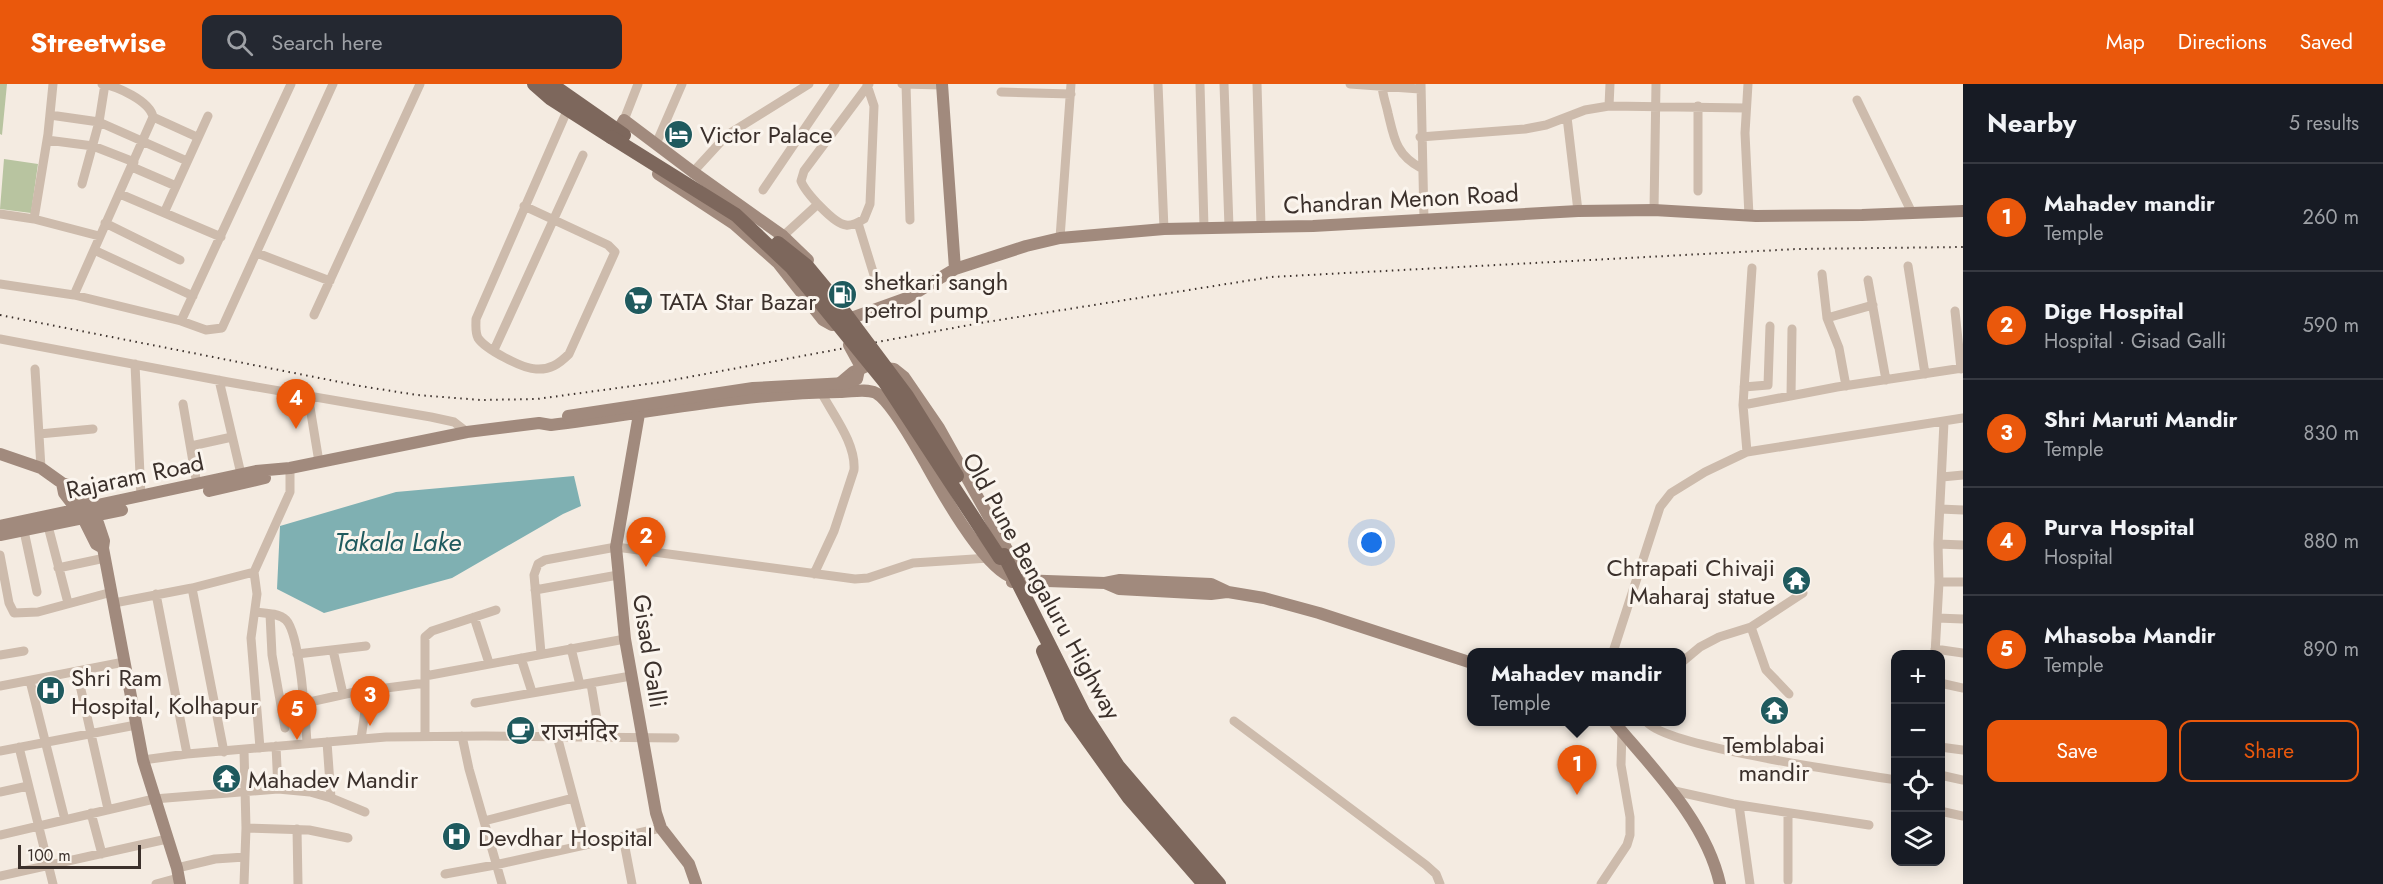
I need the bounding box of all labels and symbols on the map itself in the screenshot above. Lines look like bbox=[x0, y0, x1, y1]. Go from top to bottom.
place label: Victor Palace bbox=[700, 117, 833, 152]
hotel icon: Victor Palace bbox=[663, 118, 695, 150]
street label: Chandran Menon Road bbox=[1282, 175, 1520, 223]
place label: shetkari sangh petrol pump bbox=[864, 264, 1008, 327]
fuel station icon: shetkari sangh petrol pump bbox=[827, 279, 859, 311]
place label: TATA Star Bazar bbox=[660, 284, 817, 319]
supermarket icon: TATA Star Bazar bbox=[623, 285, 655, 317]
pin: 4 bbox=[276, 380, 316, 429]
street label: Rajaram Road bbox=[63, 444, 207, 508]
street label: Old Pune Bengaluru Highway bbox=[954, 446, 1130, 726]
pin: 2 bbox=[626, 518, 666, 567]
water label: Takala Lake bbox=[335, 523, 461, 561]
your location bbox=[1357, 528, 1386, 557]
place label: Chtrapati Chivaji Maharaj statue bbox=[1606, 550, 1775, 613]
temple icon: Chtrapati Chivaji Maharaj statue bbox=[1780, 565, 1812, 597]
street label: Gisad Galli bbox=[624, 592, 676, 710]
place label: Shri Ram Hospital, Kolhapur bbox=[71, 660, 259, 723]
hospital icon: Shri Ram Hospital, Kolhapur bbox=[34, 675, 66, 707]
pin: 3 bbox=[350, 676, 389, 726]
pin: 5 bbox=[278, 690, 316, 740]
temple icon: Temblabai mandir bbox=[1758, 695, 1790, 727]
place label: राजमंदिर bbox=[541, 714, 619, 749]
cafe icon: राजमंदिर bbox=[504, 715, 536, 747]
place label: Temblabai mandir bbox=[1723, 727, 1825, 790]
pin: 1 bbox=[1558, 746, 1596, 795]
place label: Mahadev Mandir bbox=[248, 762, 419, 797]
temple icon: Mahadev Mandir bbox=[211, 763, 243, 795]
place label: Devdhar Hospital bbox=[478, 820, 653, 855]
hospital icon: Devdhar Hospital bbox=[441, 821, 473, 853]
scale bar bbox=[18, 842, 141, 870]

